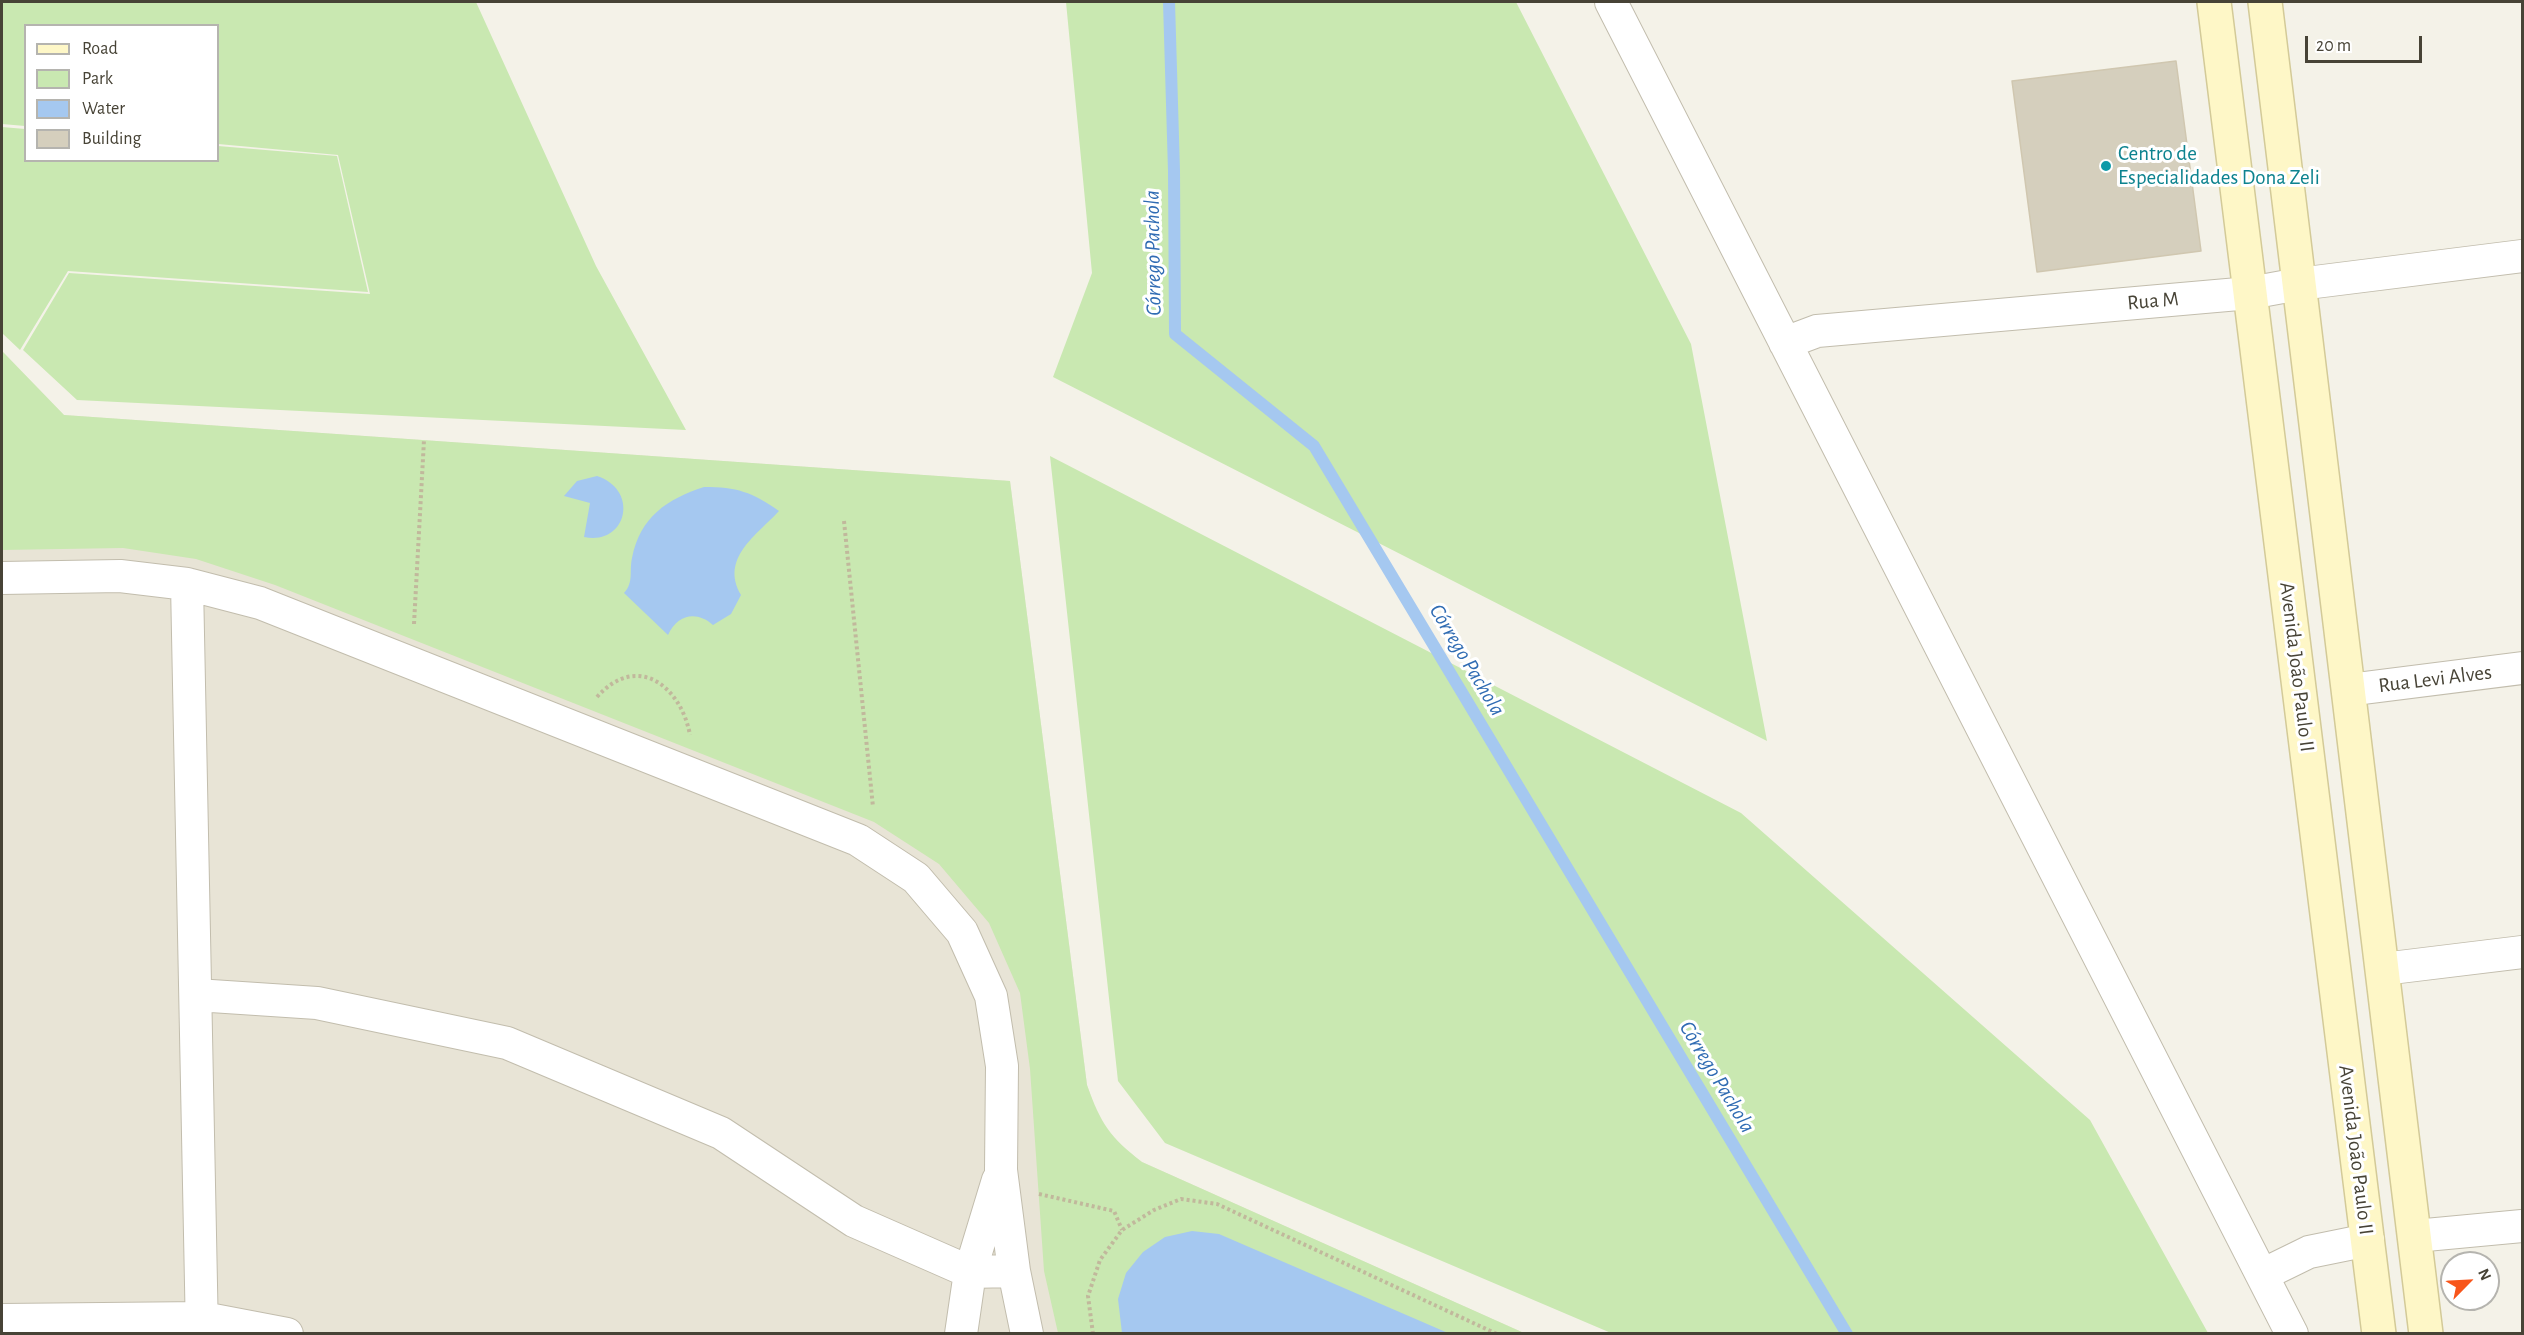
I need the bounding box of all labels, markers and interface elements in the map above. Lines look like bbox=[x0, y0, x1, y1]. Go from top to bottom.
legend bbox=[24, 24, 219, 162]
scale bar bbox=[2308, 24, 2425, 62]
text: 20 m bbox=[2316, 37, 2351, 55]
text: Road bbox=[82, 40, 118, 58]
text: Park bbox=[82, 70, 113, 88]
text: Water bbox=[82, 100, 125, 118]
text: Building bbox=[82, 130, 141, 148]
place label: Centro de Especialidades Dona Zeli bbox=[2118, 141, 2320, 191]
marker: Centro de Especialidades Dona Zeli bbox=[2099, 159, 2113, 173]
water label: Córrego Pachola bbox=[1139, 190, 1167, 316]
street label: Rua M bbox=[2126, 286, 2180, 316]
street label: Avenida João Paulo II bbox=[2274, 581, 2320, 753]
water label: Córrego Pachola bbox=[1423, 599, 1511, 721]
street label: Rua Levi Alves bbox=[2377, 660, 2493, 698]
water label: Córrego Pachola bbox=[1673, 1016, 1761, 1138]
street label: Avenida João Paulo II bbox=[2333, 1064, 2379, 1236]
north arrow bbox=[2440, 1251, 2500, 1311]
text: N bbox=[2475, 1266, 2494, 1283]

